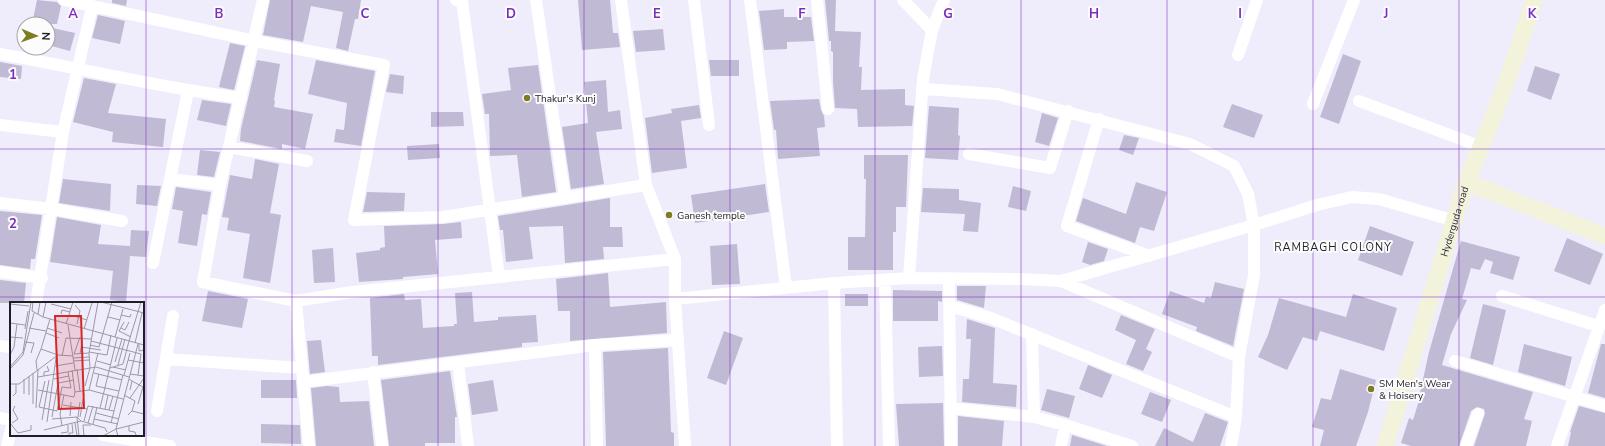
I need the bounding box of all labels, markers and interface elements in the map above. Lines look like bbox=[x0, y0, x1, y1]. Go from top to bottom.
text: A bbox=[68, 5, 78, 23]
text: B bbox=[215, 5, 224, 23]
text: C bbox=[361, 5, 370, 23]
text: D bbox=[506, 5, 516, 23]
text: E bbox=[653, 5, 661, 23]
text: F bbox=[798, 5, 806, 23]
text: G bbox=[943, 5, 953, 23]
text: H bbox=[1089, 5, 1099, 23]
text: I bbox=[1238, 5, 1242, 23]
text: J bbox=[1383, 5, 1388, 23]
text: K bbox=[1528, 5, 1537, 23]
north arrow bbox=[16, 16, 56, 56]
text: N bbox=[38, 32, 53, 41]
text: 1 bbox=[9, 66, 17, 84]
place label: Thakur's Kunj bbox=[535, 92, 596, 106]
marker: Thakur's Kunj bbox=[522, 93, 532, 103]
street label: Hyderguda road bbox=[1438, 185, 1472, 259]
place label: Ganesh temple bbox=[677, 209, 745, 223]
marker: Ganesh temple bbox=[664, 210, 674, 220]
text: 2 bbox=[9, 215, 17, 233]
district label: RAMBAGH COLONY bbox=[1274, 240, 1392, 255]
inset map bbox=[10, 302, 144, 436]
place label: SM Men's Wear & Hoisery bbox=[1379, 377, 1450, 403]
marker: SM Men's Wear & Hoisery bbox=[1366, 384, 1376, 394]

